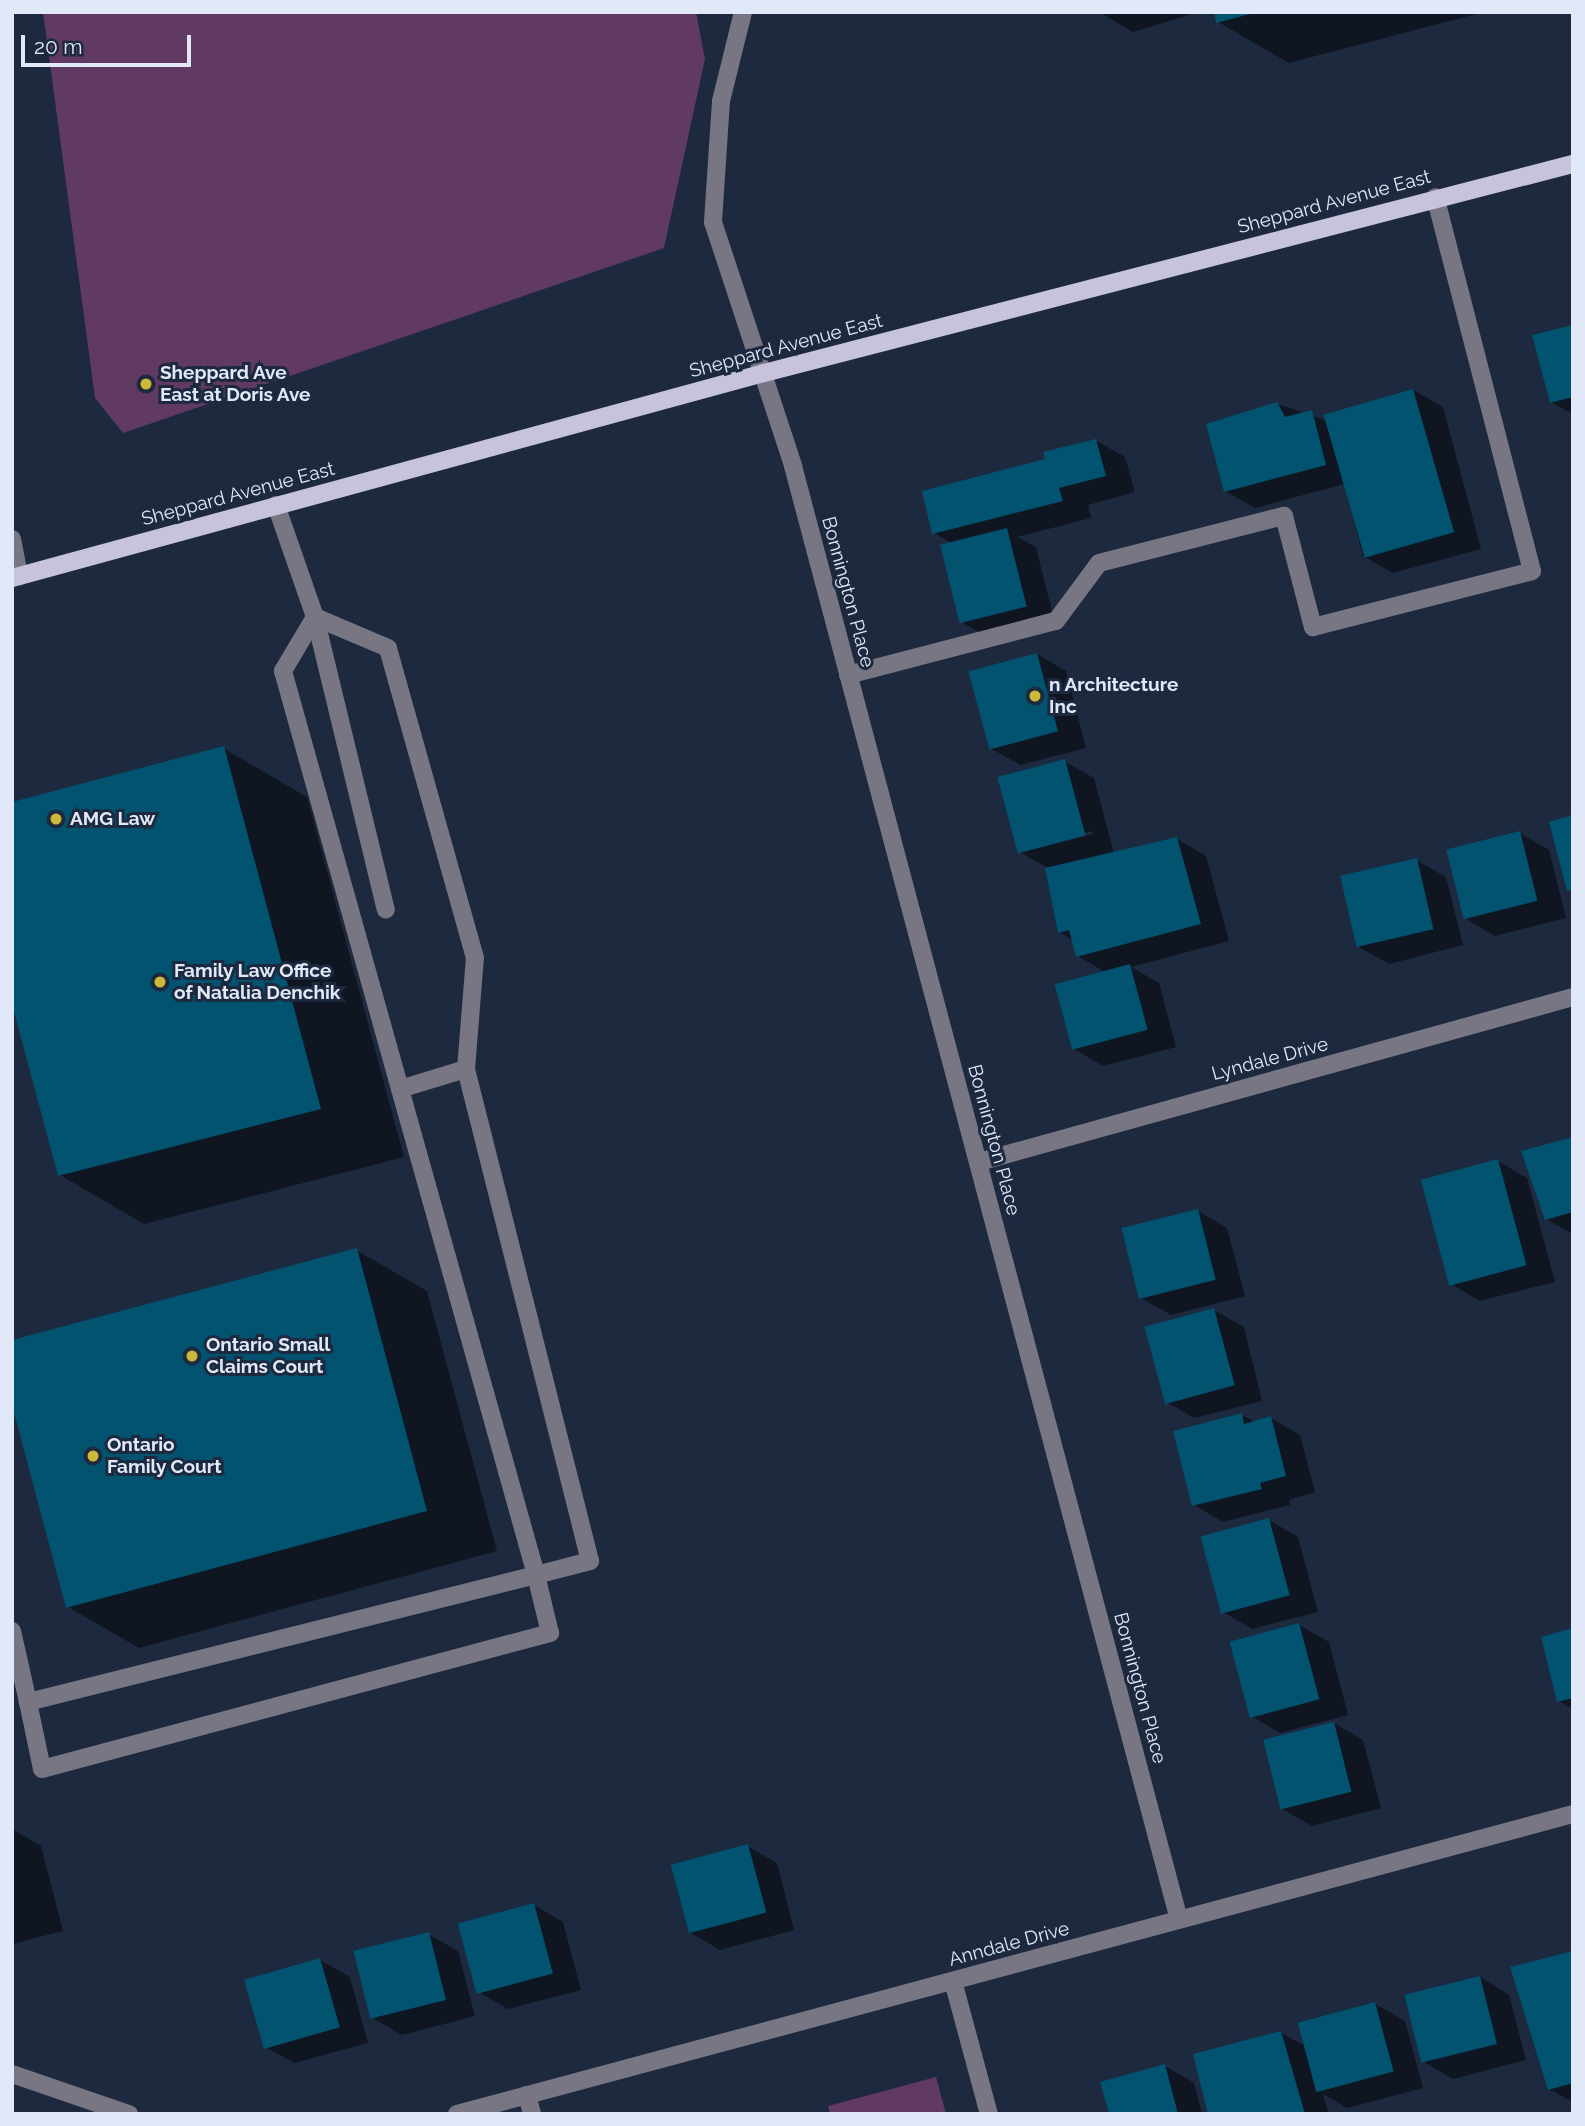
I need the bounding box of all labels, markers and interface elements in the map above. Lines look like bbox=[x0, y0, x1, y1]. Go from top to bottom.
scale bar bbox=[24, 21, 194, 65]
text: 20 m bbox=[34, 34, 82, 59]
street label: Sheppard Avenue East bbox=[1235, 165, 1433, 239]
street label: Sheppard Avenue East bbox=[687, 309, 885, 383]
place label: Sheppard Ave East at Doris Ave bbox=[160, 362, 311, 406]
marker: Sheppard Ave East at Doris Ave bbox=[138, 376, 154, 392]
street label: Sheppard Avenue East bbox=[139, 457, 337, 531]
street label: Bonnington Place bbox=[817, 514, 879, 670]
place label: n Architecture Inc bbox=[1049, 674, 1179, 718]
marker: n Architecture Inc bbox=[1027, 688, 1043, 704]
place label: AMG Law bbox=[70, 808, 155, 830]
marker: AMG Law bbox=[48, 811, 64, 827]
place label: Family Law Office of Natalia Denchik bbox=[174, 960, 341, 1004]
marker: Family Law Office of Natalia Denchik bbox=[152, 974, 168, 990]
street label: Lyndale Drive bbox=[1209, 1033, 1331, 1085]
street label: Bonnington Place bbox=[963, 1062, 1025, 1218]
place label: Ontario Small Claims Court bbox=[206, 1334, 330, 1378]
marker: Ontario Small Claims Court bbox=[184, 1348, 200, 1364]
place label: Ontario Family Court bbox=[107, 1434, 222, 1478]
marker: Ontario Family Court bbox=[85, 1448, 101, 1464]
street label: Bonnington Place bbox=[1109, 1610, 1171, 1766]
street label: Anndale Drive bbox=[946, 1917, 1072, 1971]

